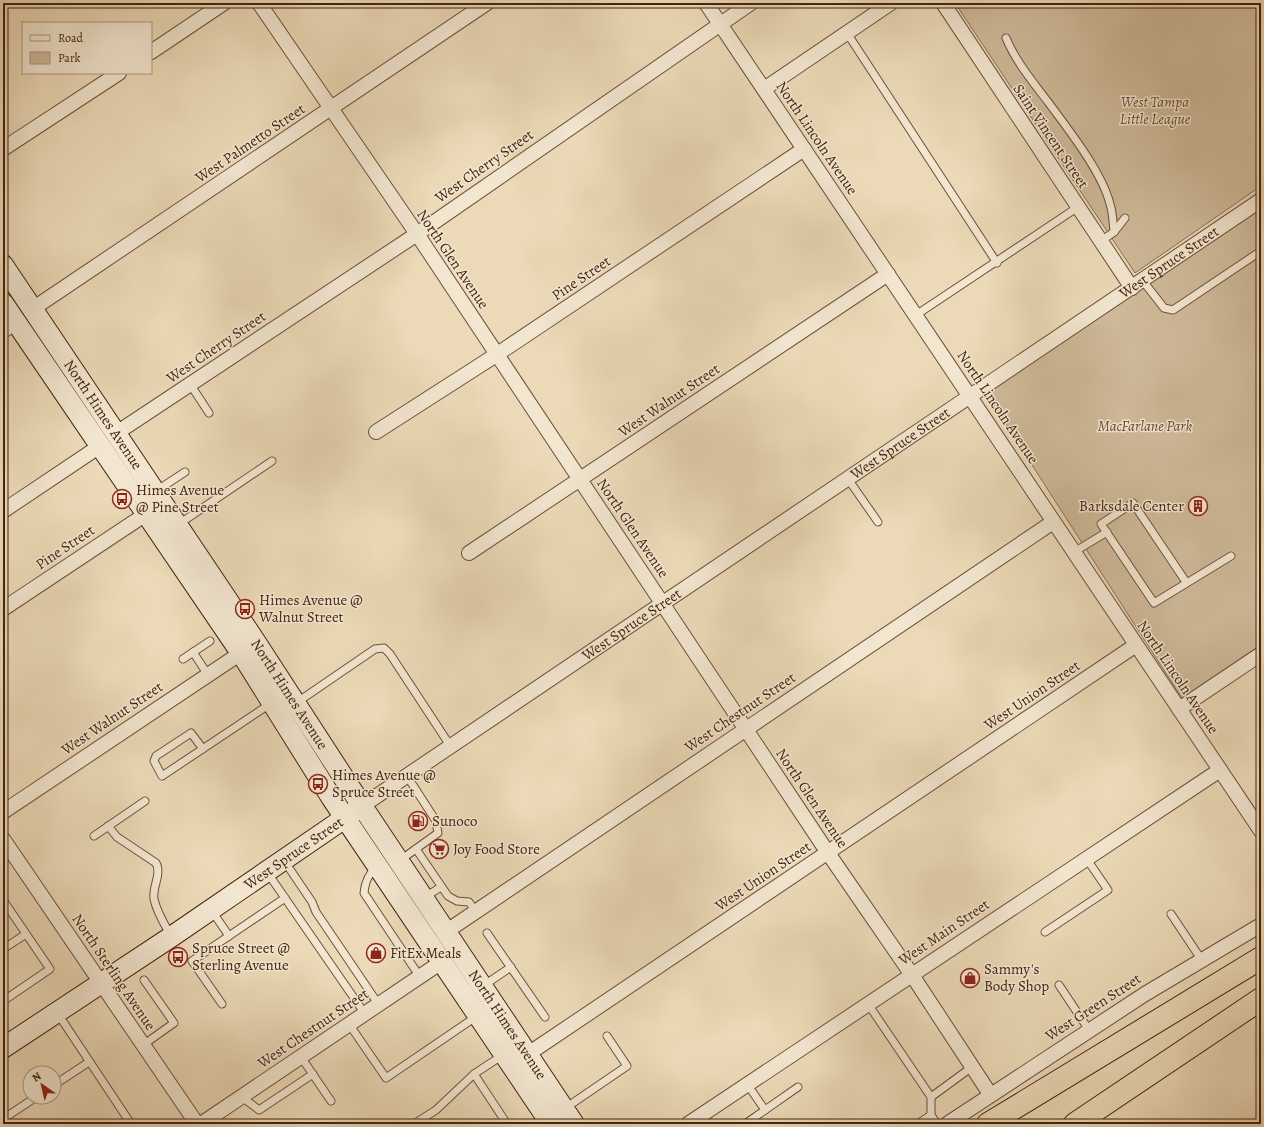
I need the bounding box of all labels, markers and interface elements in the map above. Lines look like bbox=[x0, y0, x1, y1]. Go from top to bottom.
legend bbox=[22, 22, 152, 74]
text: Road bbox=[58, 30, 84, 46]
text: Park bbox=[58, 50, 81, 66]
street label: North Lincoln Avenue bbox=[772, 77, 863, 199]
street label: Saint Vincent Street bbox=[1009, 80, 1093, 192]
park label: West Tampa Little League bbox=[1120, 92, 1191, 129]
street label: West Palmetto Street bbox=[190, 99, 309, 188]
street label: West Cherry Street bbox=[430, 125, 537, 208]
street label: North Glen Avenue bbox=[412, 205, 494, 313]
street label: West Spruce Street bbox=[1114, 221, 1223, 303]
street label: Pine Street bbox=[548, 251, 614, 305]
street label: West Cherry Street bbox=[162, 306, 270, 388]
street label: North Lincoln Avenue bbox=[953, 346, 1044, 468]
street label: North Himes Avenue bbox=[59, 356, 147, 474]
street label: West Walnut Street bbox=[614, 359, 724, 442]
street label: West Spruce Street bbox=[846, 402, 954, 485]
park label: MacFarlane Park bbox=[1098, 416, 1193, 436]
street label: North Glen Avenue bbox=[592, 474, 674, 582]
place label: Himes Avenue @ Pine Street bbox=[136, 480, 225, 517]
bus stop icon: Himes Avenue @ Pine Street bbox=[111, 488, 133, 510]
building icon: Barksdale Center bbox=[1187, 495, 1209, 517]
place label: Barksdale Center bbox=[1079, 496, 1184, 516]
street label: Pine Street bbox=[32, 520, 98, 574]
street label: West Spruce Street bbox=[577, 584, 685, 666]
place label: Himes Avenue @ Walnut Street bbox=[258, 590, 363, 627]
bus stop icon: Himes Avenue @ Walnut Street bbox=[234, 598, 256, 620]
street label: North Lincoln Avenue bbox=[1133, 616, 1224, 738]
street label: North Himes Avenue bbox=[246, 635, 333, 754]
street label: West Union Street bbox=[979, 656, 1084, 735]
street label: West Chestnut Street bbox=[680, 667, 799, 757]
street label: West Walnut Street bbox=[57, 677, 167, 760]
street label: North Glen Avenue bbox=[771, 744, 853, 852]
place label: Himes Avenue @ Spruce Street bbox=[332, 765, 436, 802]
bus stop icon: Himes Avenue @ Spruce Street bbox=[307, 773, 329, 795]
fuel station icon: Sunoco bbox=[407, 810, 429, 832]
place label: Sunoco bbox=[432, 811, 477, 831]
street label: West Spruce Street bbox=[239, 812, 347, 895]
street label: West Union Street bbox=[710, 837, 815, 916]
supermarket icon: Joy Food Store bbox=[428, 838, 450, 860]
place label: Joy Food Store bbox=[453, 839, 540, 859]
street label: West Main Street bbox=[894, 894, 993, 970]
street label: North Sterling Avenue bbox=[68, 910, 161, 1034]
place label: Spruce Street @ Sterling Avenue bbox=[192, 938, 290, 975]
shop icon: FitEx Meals bbox=[365, 942, 387, 964]
place label: FitEx Meals bbox=[390, 943, 461, 963]
bus stop icon: Spruce Street @ Sterling Avenue bbox=[167, 946, 189, 968]
place label: Sammy's Body Shop bbox=[984, 959, 1049, 996]
street label: North Himes Avenue bbox=[464, 966, 552, 1084]
shop icon: Sammy's Body Shop bbox=[959, 967, 981, 989]
street label: West Green Street bbox=[1040, 969, 1145, 1046]
street label: West Chestnut Street bbox=[253, 983, 372, 1073]
north arrow bbox=[22, 1065, 62, 1105]
text: N bbox=[29, 1069, 44, 1086]

